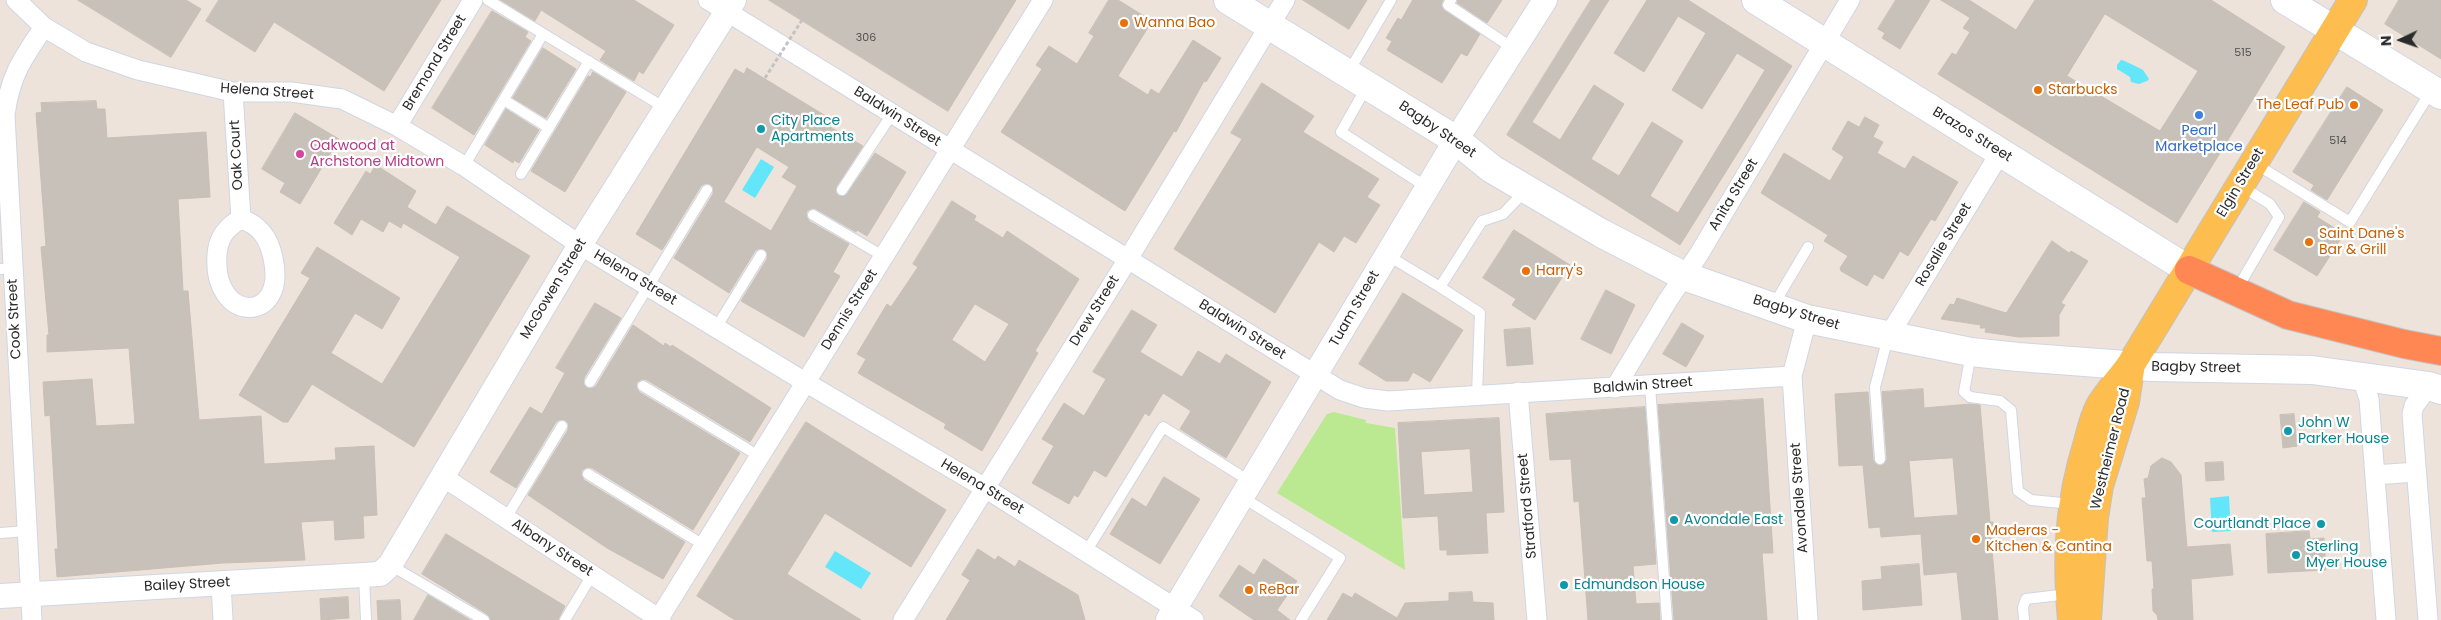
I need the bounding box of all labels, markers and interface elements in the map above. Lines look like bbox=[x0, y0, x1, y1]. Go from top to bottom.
street label: Bremond Street bbox=[400, 12, 470, 114]
place label: Wanna Bao bbox=[1134, 15, 1215, 31]
north arrow bbox=[2376, 15, 2426, 65]
marker: Wanna Bao bbox=[1118, 17, 1130, 29]
house number: 306 bbox=[856, 31, 876, 45]
text: N bbox=[2376, 35, 2396, 47]
house number: 515 bbox=[2234, 46, 2252, 60]
street label: Helena Street bbox=[220, 80, 314, 104]
place label: Starbucks bbox=[2048, 82, 2117, 98]
street label: Baldwin Street bbox=[850, 83, 944, 151]
marker: Starbucks bbox=[2032, 84, 2044, 96]
place label: The Leaf Pub bbox=[2256, 97, 2344, 113]
street label: Bagby Street bbox=[1395, 98, 1479, 162]
marker: The Leaf Pub bbox=[2348, 99, 2360, 111]
street label: Brazos Street bbox=[1929, 104, 2015, 166]
marker: Pearl Marketplace bbox=[2193, 109, 2205, 121]
place label: City Place Apartments bbox=[771, 113, 854, 146]
street label: Oak Court bbox=[227, 119, 247, 191]
marker: City Place Apartments bbox=[755, 123, 767, 135]
place label: Pearl Marketplace bbox=[2155, 123, 2243, 156]
house number: 514 bbox=[2329, 134, 2347, 148]
place label: Oakwood at Archstone Midtown bbox=[310, 138, 444, 170]
street label: Elgin Street bbox=[2214, 146, 2268, 220]
marker: Oakwood at Archstone Midtown bbox=[294, 148, 306, 160]
street label: Anita Street bbox=[1706, 156, 1762, 234]
street label: Rosalie Street bbox=[1912, 200, 1976, 290]
place label: Saint Dane's Bar & Grill bbox=[2319, 226, 2404, 258]
street label: McGowen Street bbox=[517, 236, 591, 342]
marker: Saint Dane's Bar & Grill bbox=[2303, 236, 2315, 248]
street label: Helena Street bbox=[591, 247, 679, 309]
place label: Harry's bbox=[1536, 263, 1583, 279]
marker: Harry's bbox=[1520, 265, 1532, 277]
street label: Dennis Street bbox=[819, 267, 881, 353]
street label: Tuam Street bbox=[1326, 268, 1384, 350]
street label: Drew Street bbox=[1067, 273, 1123, 349]
street label: Cook Street bbox=[5, 278, 25, 360]
street label: Bagby Street bbox=[1751, 292, 1841, 334]
street label: Baldwin Street bbox=[1195, 296, 1289, 364]
street label: Bagby Street bbox=[2151, 359, 2241, 377]
street label: Baldwin Street bbox=[1593, 374, 1693, 398]
street label: Westheimer Road bbox=[2088, 387, 2134, 511]
place label: John W Parker House bbox=[2298, 415, 2389, 448]
marker: John W Parker House bbox=[2282, 425, 2294, 437]
street label: Avondale Street bbox=[1788, 442, 1812, 554]
street label: Stratford Street bbox=[1515, 452, 1541, 560]
street label: Helena Street bbox=[938, 456, 1026, 518]
place label: Avondale East bbox=[1684, 512, 1783, 528]
marker: Avondale East bbox=[1668, 514, 1680, 526]
street label: Albany Street bbox=[508, 516, 596, 580]
place label: Courtlandt Place bbox=[2194, 516, 2311, 532]
marker: Courtlandt Place bbox=[2315, 518, 2327, 530]
place label: Maderas - Kitchen & Cantina bbox=[1986, 523, 2112, 556]
marker: Maderas - Kitchen & Cantina bbox=[1970, 533, 1982, 545]
place label: Sterling Myer House bbox=[2306, 539, 2387, 572]
marker: Sterling Myer House bbox=[2290, 549, 2302, 561]
street label: Bailey Street bbox=[144, 574, 230, 596]
place label: Edmundson House bbox=[1574, 577, 1705, 593]
marker: Edmundson House bbox=[1558, 579, 1570, 591]
place label: ReBar bbox=[1259, 582, 1299, 598]
marker: ReBar bbox=[1243, 584, 1255, 596]

